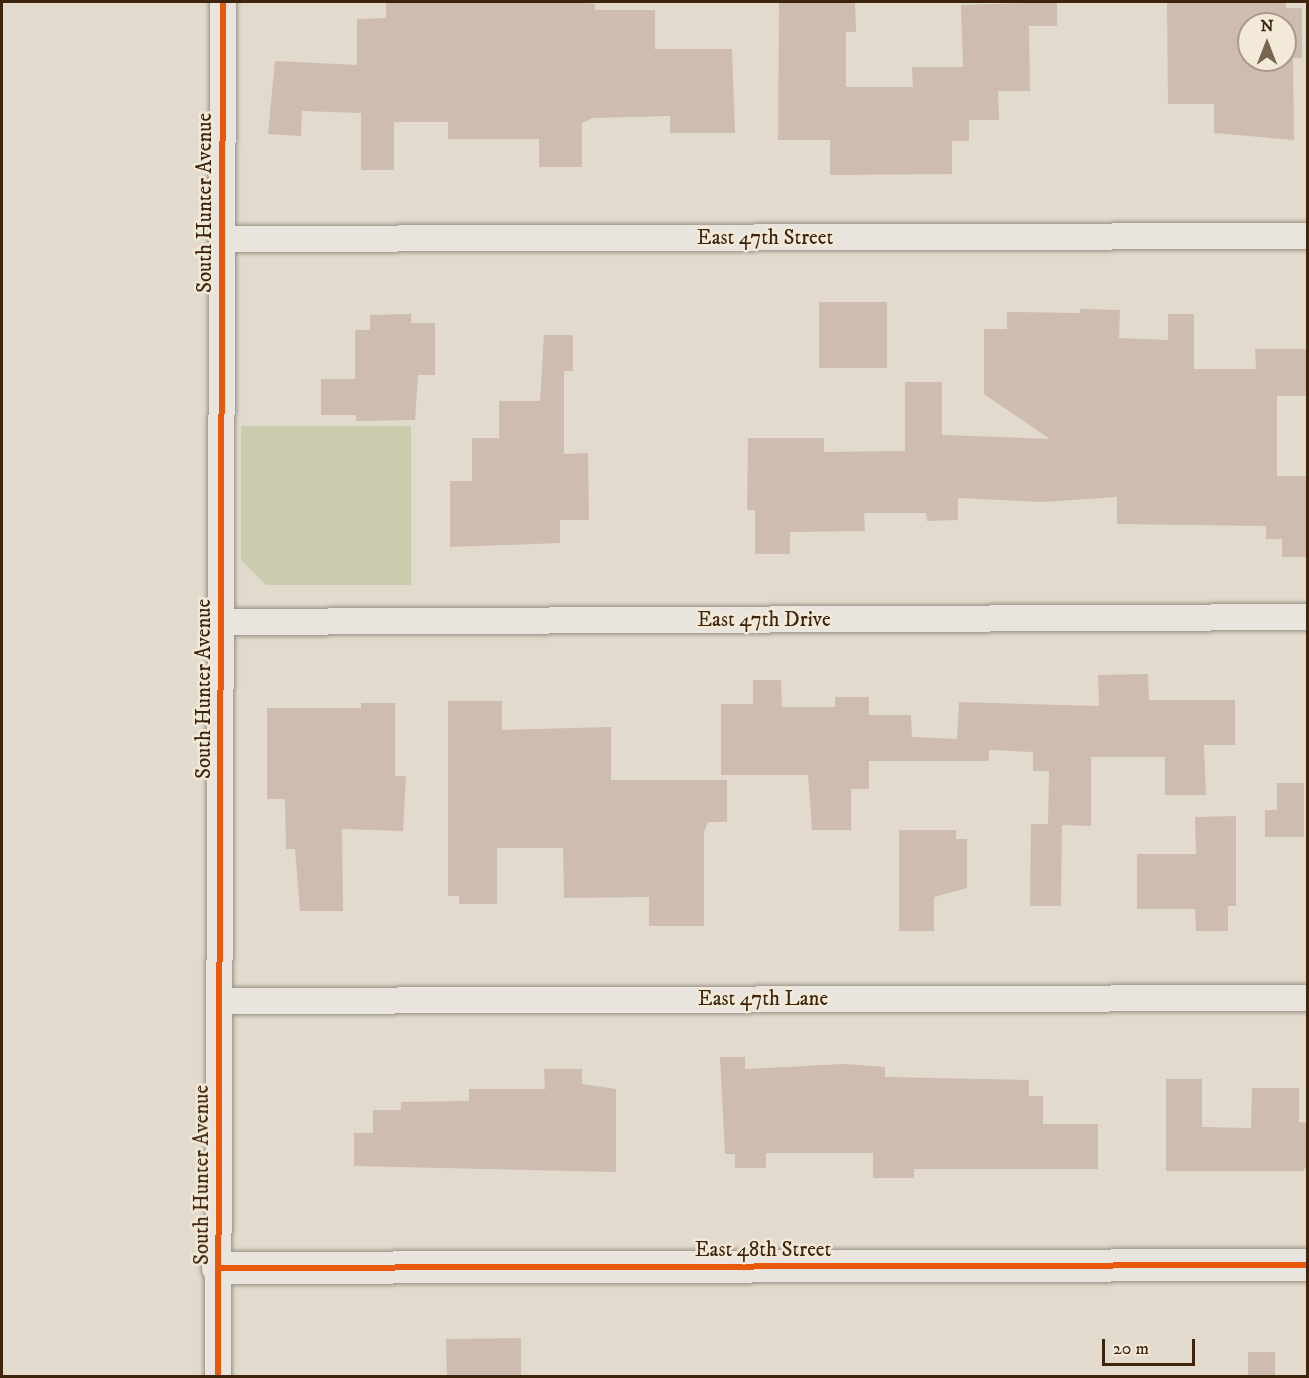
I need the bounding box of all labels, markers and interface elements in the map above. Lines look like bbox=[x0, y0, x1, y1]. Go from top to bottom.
north arrow bbox=[1237, 12, 1297, 72]
text: N bbox=[1260, 16, 1274, 36]
street label: South Hunter Avenue bbox=[192, 113, 218, 293]
street label: East 47th Street bbox=[697, 225, 833, 251]
street label: South Hunter Avenue bbox=[191, 599, 217, 779]
street label: East 47th Drive bbox=[697, 607, 831, 633]
street label: East 47th Lane bbox=[698, 986, 828, 1012]
street label: South Hunter Avenue bbox=[189, 1085, 215, 1265]
street label: East 48th Street bbox=[695, 1237, 831, 1263]
scale bar bbox=[1105, 1327, 1198, 1365]
text: 20 m bbox=[1113, 1338, 1149, 1360]

